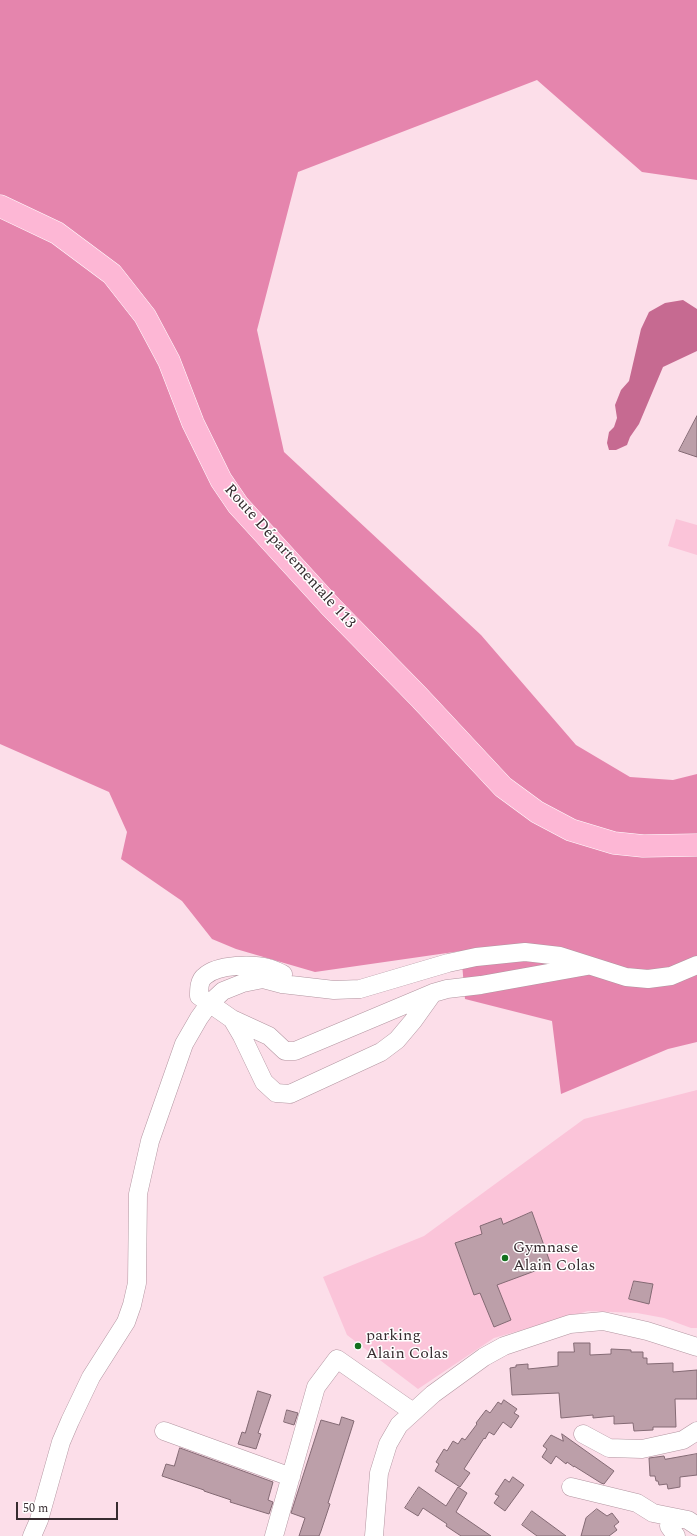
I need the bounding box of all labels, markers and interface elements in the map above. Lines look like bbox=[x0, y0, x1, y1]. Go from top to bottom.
street label: Route Départementale 113 bbox=[219, 481, 359, 633]
place label: Gymnase Alain Colas bbox=[513, 1239, 595, 1277]
marker: Gymnase Alain Colas bbox=[500, 1253, 510, 1263]
place label: parking Alain Colas bbox=[366, 1327, 448, 1365]
marker: parking Alain Colas bbox=[353, 1341, 363, 1351]
scale bar bbox=[18, 1494, 120, 1520]
text: 50 m bbox=[23, 1499, 48, 1518]

